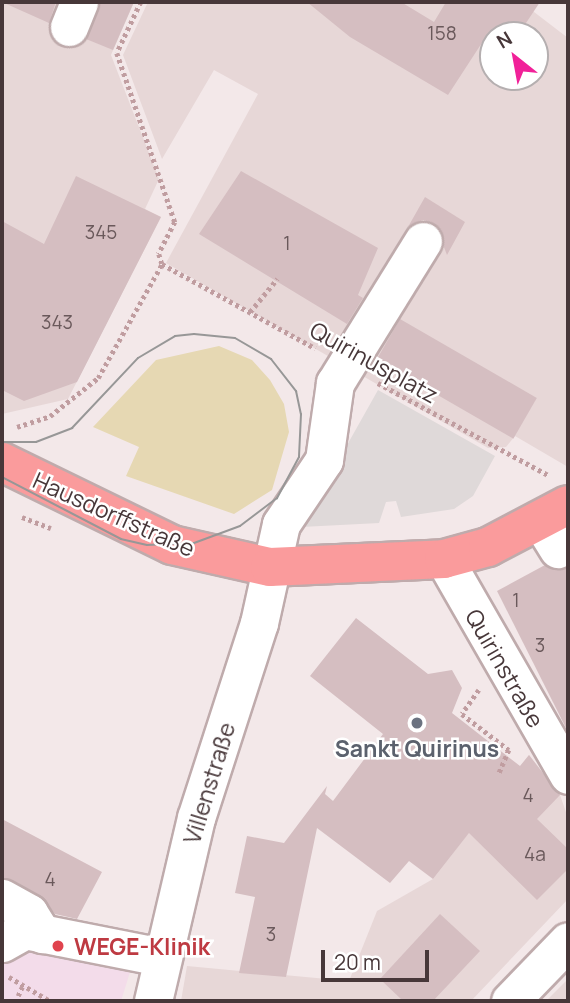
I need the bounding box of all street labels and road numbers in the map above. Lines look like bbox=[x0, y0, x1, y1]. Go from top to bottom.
street label: Quirinusplatz bbox=[305, 316, 443, 408]
street label: Hausdorffstraße bbox=[29, 466, 199, 562]
street label: Quirinstraße bbox=[460, 604, 550, 732]
street label: Villenstraße bbox=[177, 719, 241, 847]

